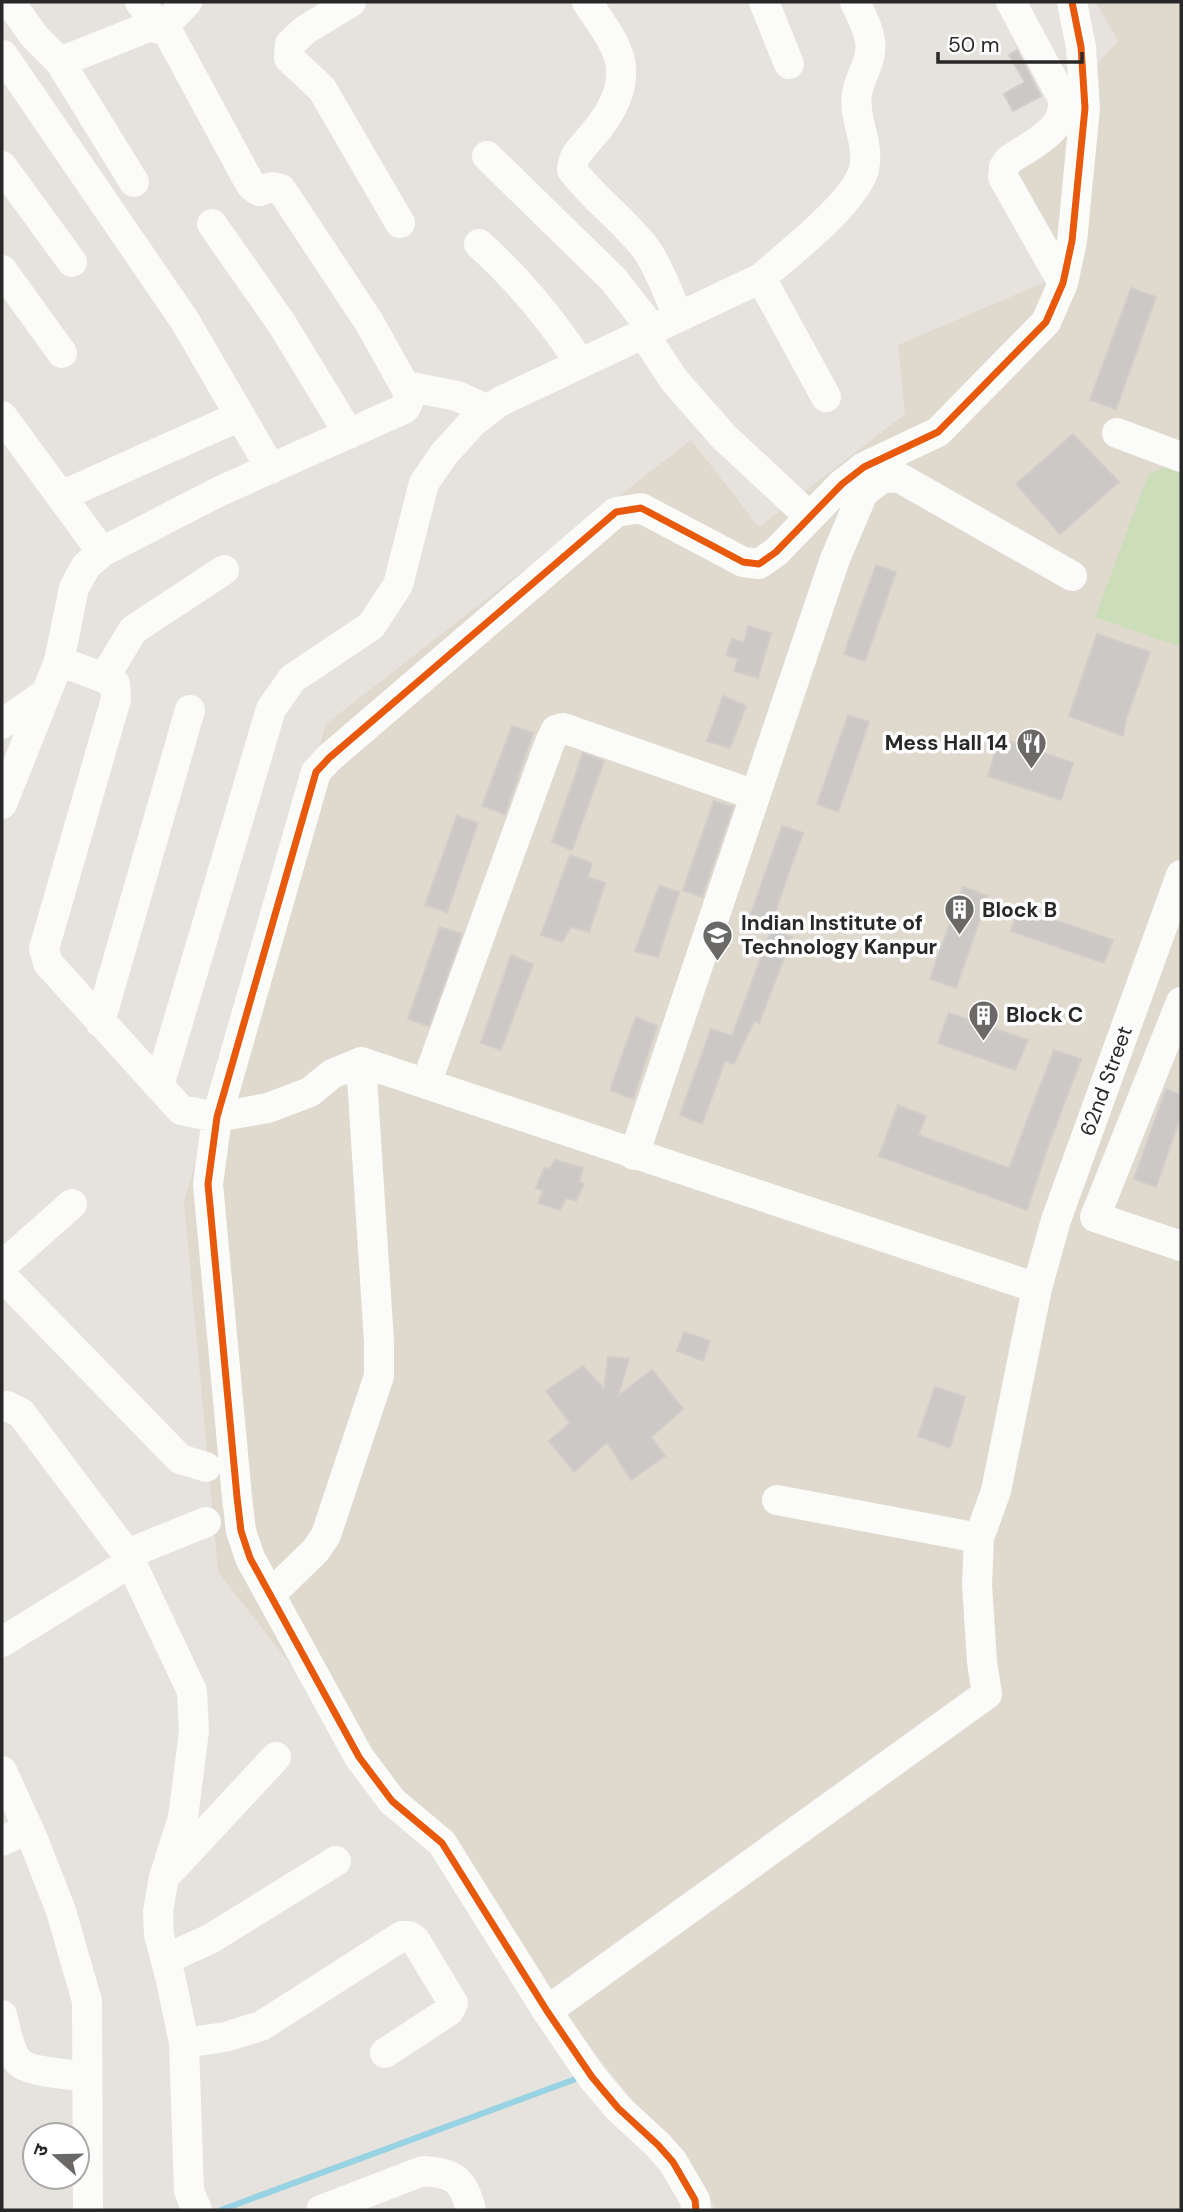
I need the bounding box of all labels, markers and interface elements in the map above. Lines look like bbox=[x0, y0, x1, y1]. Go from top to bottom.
scale bar bbox=[938, 21, 1082, 65]
text: 50 m bbox=[948, 31, 999, 59]
restaurant icon: Mess Hall 14 bbox=[1014, 726, 1048, 770]
place label: Mess Hall 14 bbox=[885, 729, 1008, 757]
building icon: Block B bbox=[942, 893, 976, 937]
place label: Block B bbox=[982, 896, 1057, 924]
place label: Indian Institute of Technology Kanpur bbox=[741, 909, 938, 961]
school or university icon: Indian Institute of Technology Kanpur bbox=[701, 918, 735, 962]
building icon: Block C bbox=[966, 998, 1000, 1042]
place label: Block C bbox=[1006, 1001, 1083, 1029]
street label: 62nd Street bbox=[1073, 1022, 1139, 1140]
north arrow bbox=[21, 2121, 91, 2191]
text: उ bbox=[27, 2140, 54, 2160]

